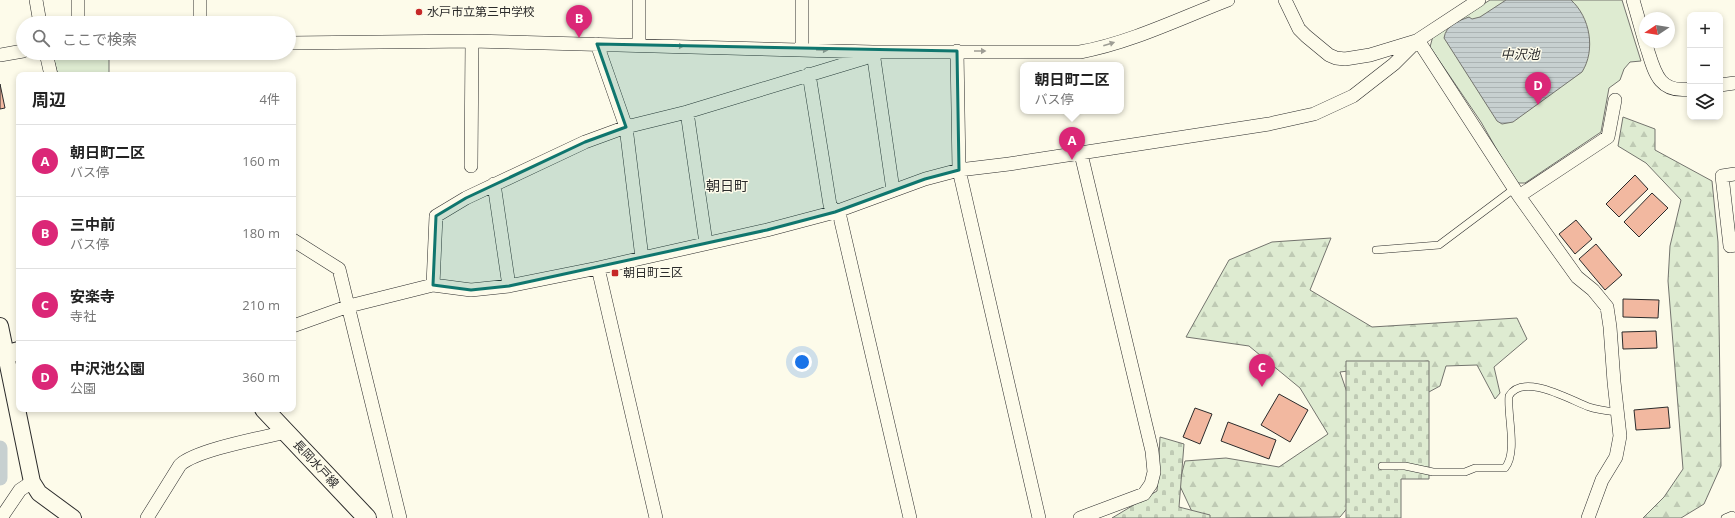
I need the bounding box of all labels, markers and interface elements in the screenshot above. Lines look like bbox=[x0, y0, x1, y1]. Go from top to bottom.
place label: 水戸市立第三中学校 bbox=[427, 3, 535, 20]
pin: B bbox=[566, 5, 592, 38]
marker: 水戸市立第三中学校 bbox=[414, 7, 424, 17]
north arrow bbox=[1639, 12, 1675, 48]
map controls bbox=[1687, 12, 1723, 120]
button: + bbox=[1687, 12, 1723, 48]
search box bbox=[16, 16, 296, 60]
icon: search bbox=[30, 27, 52, 49]
text: ここで検索 bbox=[62, 29, 137, 49]
one-way arrow bbox=[1103, 41, 1115, 47]
one-way arrow bbox=[672, 43, 685, 49]
water label: 中沢池 bbox=[1500, 45, 1541, 63]
one-way arrow bbox=[816, 47, 829, 53]
one-way arrow bbox=[974, 48, 987, 54]
button: − bbox=[1687, 48, 1723, 84]
popup bbox=[1020, 62, 1124, 114]
text: 朝日町二区 bbox=[1034, 69, 1110, 89]
pin: D bbox=[1525, 72, 1551, 105]
button: layers bbox=[1687, 84, 1723, 120]
text: 周辺 bbox=[32, 88, 66, 111]
text: 4件 bbox=[260, 90, 280, 108]
text: バス停 bbox=[1034, 90, 1074, 108]
pin: A bbox=[1059, 127, 1085, 160]
text: 朝日町二区 bbox=[70, 142, 145, 162]
text: A bbox=[41, 152, 49, 170]
text: 160 m bbox=[242, 152, 280, 170]
text: バス停 bbox=[70, 163, 109, 181]
district label: 朝日町 bbox=[706, 176, 748, 195]
text: 三中前 bbox=[70, 214, 115, 234]
text: B bbox=[41, 224, 49, 242]
text: 180 m bbox=[242, 224, 280, 242]
text: バス停 bbox=[70, 235, 109, 253]
place label: 朝日町三区 bbox=[623, 264, 683, 281]
marker: 朝日町三区 bbox=[610, 268, 620, 278]
text: 安楽寺 bbox=[70, 286, 115, 306]
text: C bbox=[41, 296, 49, 314]
text: 210 m bbox=[242, 296, 280, 314]
text: 寺社 bbox=[70, 307, 96, 325]
your location bbox=[792, 352, 812, 372]
pin: C bbox=[1249, 354, 1275, 387]
text: 中沢池公園 bbox=[70, 358, 145, 378]
text: D bbox=[40, 368, 50, 386]
text: 360 m bbox=[242, 368, 280, 386]
text: 公園 bbox=[70, 379, 96, 397]
street label: 長岡水戸線 bbox=[290, 436, 343, 491]

